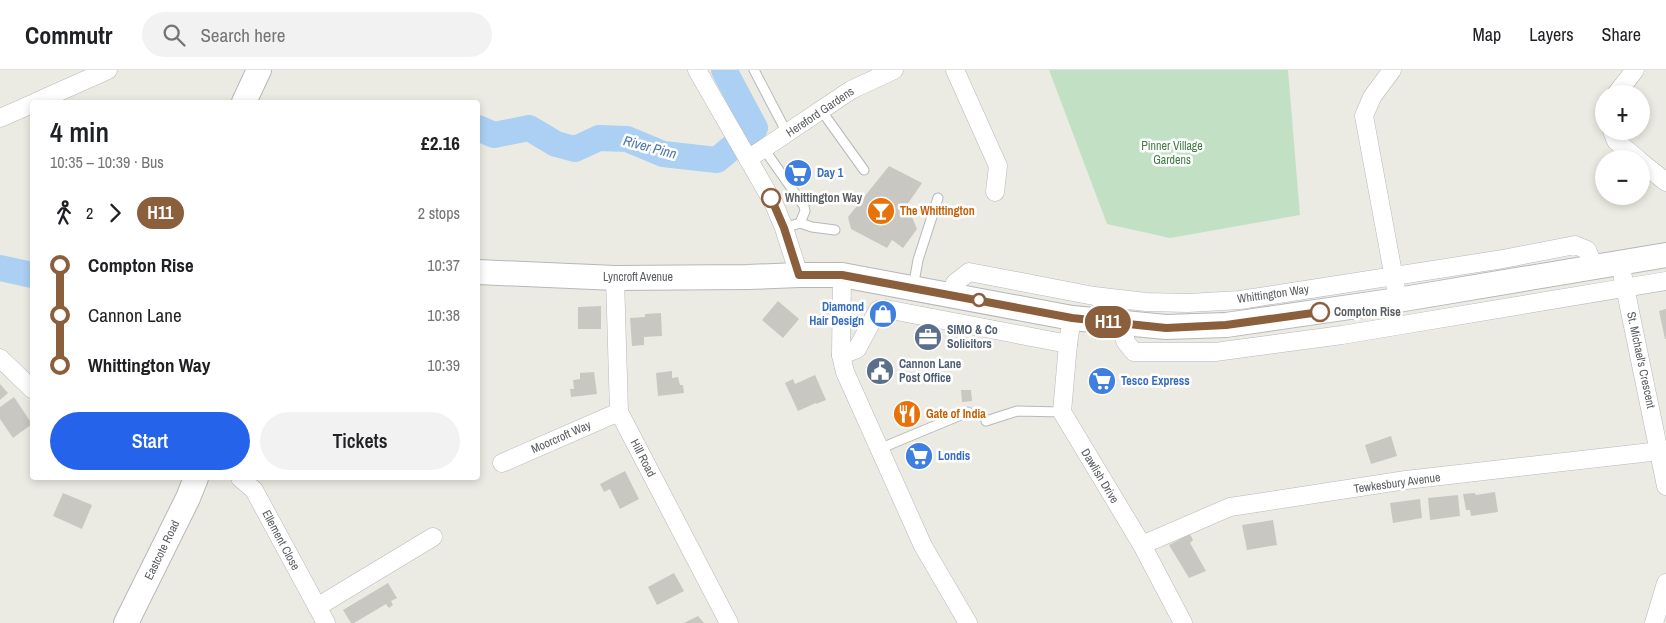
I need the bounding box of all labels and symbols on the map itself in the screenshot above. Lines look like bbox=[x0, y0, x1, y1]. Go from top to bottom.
street label: Hereford Gardens bbox=[783, 83, 857, 141]
water label: River Pinn bbox=[621, 131, 679, 163]
park label: Pinner Village Gardens bbox=[1141, 138, 1203, 168]
supermarket icon: Day 1 bbox=[783, 158, 813, 188]
place label: Day 1 bbox=[817, 165, 844, 181]
marker: Whittington Way bbox=[761, 188, 781, 208]
place label: Whittington Way bbox=[785, 190, 863, 206]
bar icon: The Whittington bbox=[866, 196, 896, 226]
place label: The Whittington bbox=[900, 203, 975, 219]
street label: Lyncroft Avenue bbox=[603, 269, 673, 285]
street label: Whittington Way bbox=[1236, 281, 1310, 307]
unlabelled marker bbox=[972, 293, 986, 307]
place label: Diamond Hair Design bbox=[809, 299, 864, 329]
shop icon: Diamond Hair Design bbox=[868, 299, 898, 329]
marker: Compton Rise bbox=[1310, 302, 1330, 322]
place label: Compton Rise bbox=[1334, 304, 1401, 320]
line badge: H11 bbox=[1079, 306, 1137, 338]
street label: St. Michael's Crescent bbox=[1623, 310, 1659, 410]
office icon: SIMO & Co Solicitors bbox=[913, 322, 943, 352]
place label: SIMO & Co Solicitors bbox=[947, 322, 998, 352]
public building icon: Cannon Lane Post Office bbox=[865, 356, 895, 386]
place label: Cannon Lane Post Office bbox=[899, 356, 962, 386]
supermarket icon: Tesco Express bbox=[1087, 366, 1117, 396]
place label: Tesco Express bbox=[1121, 373, 1190, 389]
restaurant icon: Gate of India bbox=[892, 399, 922, 429]
place label: Gate of India bbox=[926, 406, 986, 422]
street label: Moorcroft Way bbox=[529, 417, 593, 457]
street label: Hill Road bbox=[627, 436, 659, 480]
supermarket icon: Londis bbox=[904, 441, 934, 471]
street label: Dawlish Drive bbox=[1077, 446, 1123, 506]
place label: Londis bbox=[938, 448, 971, 464]
street label: Tewkesbury Avenue bbox=[1353, 469, 1441, 497]
street label: Ellement Close bbox=[258, 507, 304, 573]
street label: Eastcote Road bbox=[141, 517, 183, 583]

